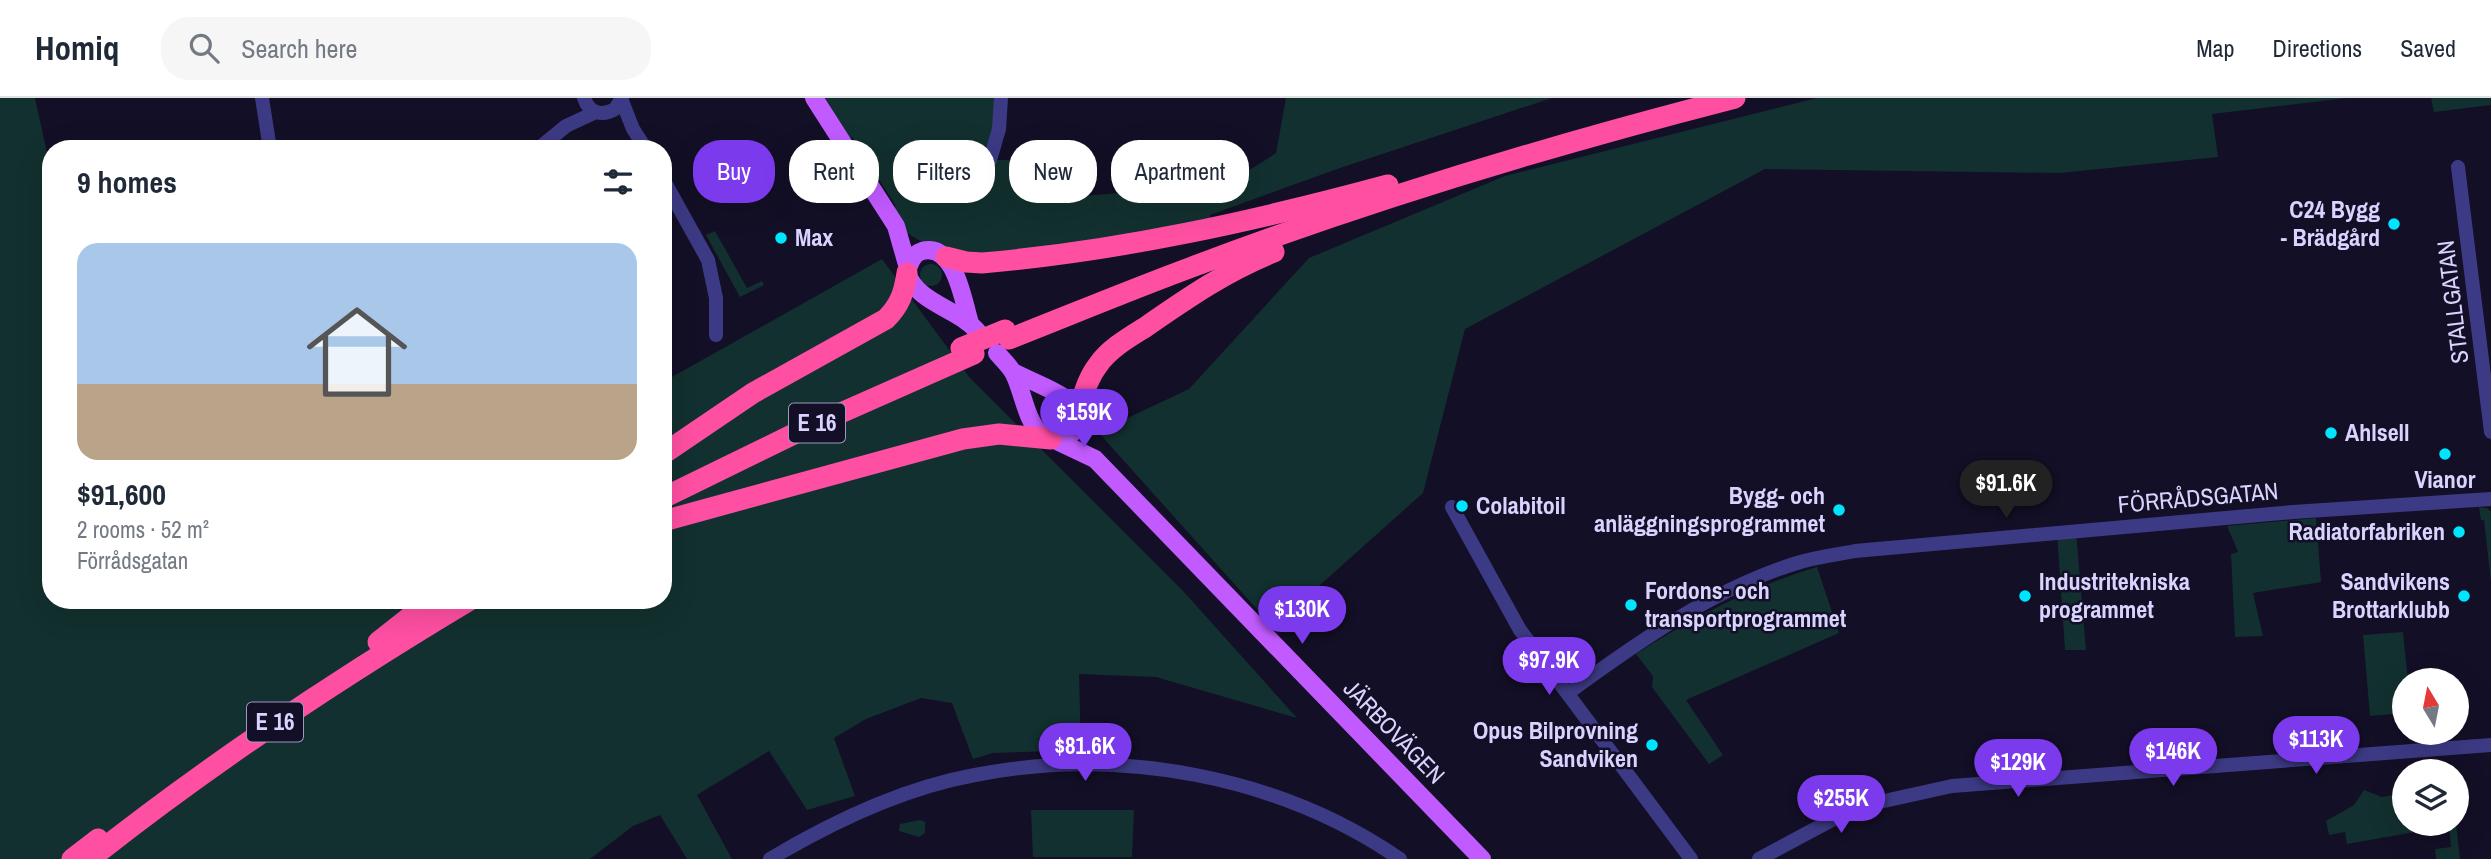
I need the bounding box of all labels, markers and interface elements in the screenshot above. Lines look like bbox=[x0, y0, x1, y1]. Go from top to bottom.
search box bbox=[161, 17, 651, 80]
text: Homiq bbox=[35, 26, 119, 70]
icon: search bbox=[185, 29, 223, 67]
text: Search here bbox=[241, 31, 357, 66]
text: Map bbox=[2196, 32, 2234, 64]
text: Directions bbox=[2272, 32, 2362, 64]
text: Saved bbox=[2400, 32, 2456, 64]
chip: Buy bbox=[693, 140, 775, 203]
chip: Rent bbox=[789, 140, 879, 203]
chip: Filters bbox=[893, 140, 995, 203]
chip: New bbox=[1009, 140, 1097, 203]
chip: Apartment bbox=[1111, 140, 1249, 203]
text: 9 homes bbox=[77, 162, 177, 202]
icon: filters bbox=[599, 163, 637, 201]
place label: C24 Bygg - Brädgård bbox=[2280, 193, 2380, 253]
marker: C24 Bygg - Brädgård bbox=[2386, 216, 2402, 232]
place label: Max bbox=[795, 221, 833, 253]
marker: Max bbox=[773, 230, 789, 246]
street label: STALLGATAN bbox=[2429, 239, 2475, 365]
icon: home bbox=[294, 289, 420, 415]
pin: $159K bbox=[1035, 390, 1133, 449]
text: $159K bbox=[1056, 396, 1112, 427]
road number: E 16 bbox=[789, 404, 845, 442]
place label: Ahlsell bbox=[2345, 416, 2410, 448]
marker: Ahlsell bbox=[2323, 425, 2339, 441]
marker: Vianor bbox=[2437, 446, 2453, 462]
pin: $91.6K bbox=[1949, 460, 2063, 520]
place label: Vianor bbox=[2415, 463, 2476, 495]
text: $91.6K bbox=[1976, 467, 2036, 498]
text: $91,600 bbox=[77, 474, 166, 514]
street label: FÖRRÅDSGATAN bbox=[2116, 474, 2280, 520]
place label: Bygg- och anläggningsprogrammet bbox=[1594, 479, 1825, 539]
place label: Colabitoil bbox=[1476, 489, 1566, 521]
marker: Colabitoil bbox=[1454, 498, 1470, 514]
marker: Bygg- och anläggningsprogrammet bbox=[1831, 502, 1847, 518]
text: 2 rooms · 52 m² bbox=[77, 514, 209, 545]
place label: Radiatorfabriken bbox=[2289, 515, 2445, 547]
marker: Radiatorfabriken bbox=[2451, 524, 2467, 540]
text: Förrådsgatan bbox=[77, 545, 188, 576]
place label: Industritekniska programmet bbox=[2039, 565, 2190, 625]
place label: Sandvikens Brottarklubb bbox=[2332, 565, 2450, 625]
place label: Fordons- och transportprogrammet bbox=[1645, 574, 1847, 634]
pin: $130K bbox=[1253, 587, 1351, 646]
marker: Industritekniska programmet bbox=[2017, 588, 2033, 604]
marker: Sandvikens Brottarklubb bbox=[2456, 588, 2472, 604]
text: $130K bbox=[1274, 593, 1330, 624]
marker: Fordons- och transportprogrammet bbox=[1623, 597, 1639, 613]
pin: $97.9K bbox=[1492, 638, 1606, 697]
text: $97.9K bbox=[1519, 644, 1579, 675]
north arrow bbox=[2392, 668, 2469, 746]
map controls bbox=[2392, 668, 2469, 836]
street label: JÄRBOVÄGEN bbox=[1337, 672, 1452, 790]
road number: E 16 bbox=[247, 702, 303, 742]
place label: Opus Bilprovning Sandviken bbox=[1473, 714, 1638, 774]
pin: $113K bbox=[2267, 716, 2365, 776]
text: $113K bbox=[2289, 723, 2343, 754]
pin: $81.6K bbox=[1028, 724, 1142, 783]
pin: $146K bbox=[2124, 728, 2222, 788]
text: $81.6K bbox=[1055, 730, 1115, 761]
text: $146K bbox=[2145, 735, 2201, 766]
marker: Opus Bilprovning Sandviken bbox=[1644, 737, 1660, 753]
pin: $129K bbox=[1969, 740, 2067, 799]
text: $129K bbox=[1990, 746, 2046, 777]
button: layers bbox=[2392, 759, 2469, 836]
pin: $255K bbox=[1792, 776, 1890, 835]
text: $255K bbox=[1813, 782, 1869, 813]

